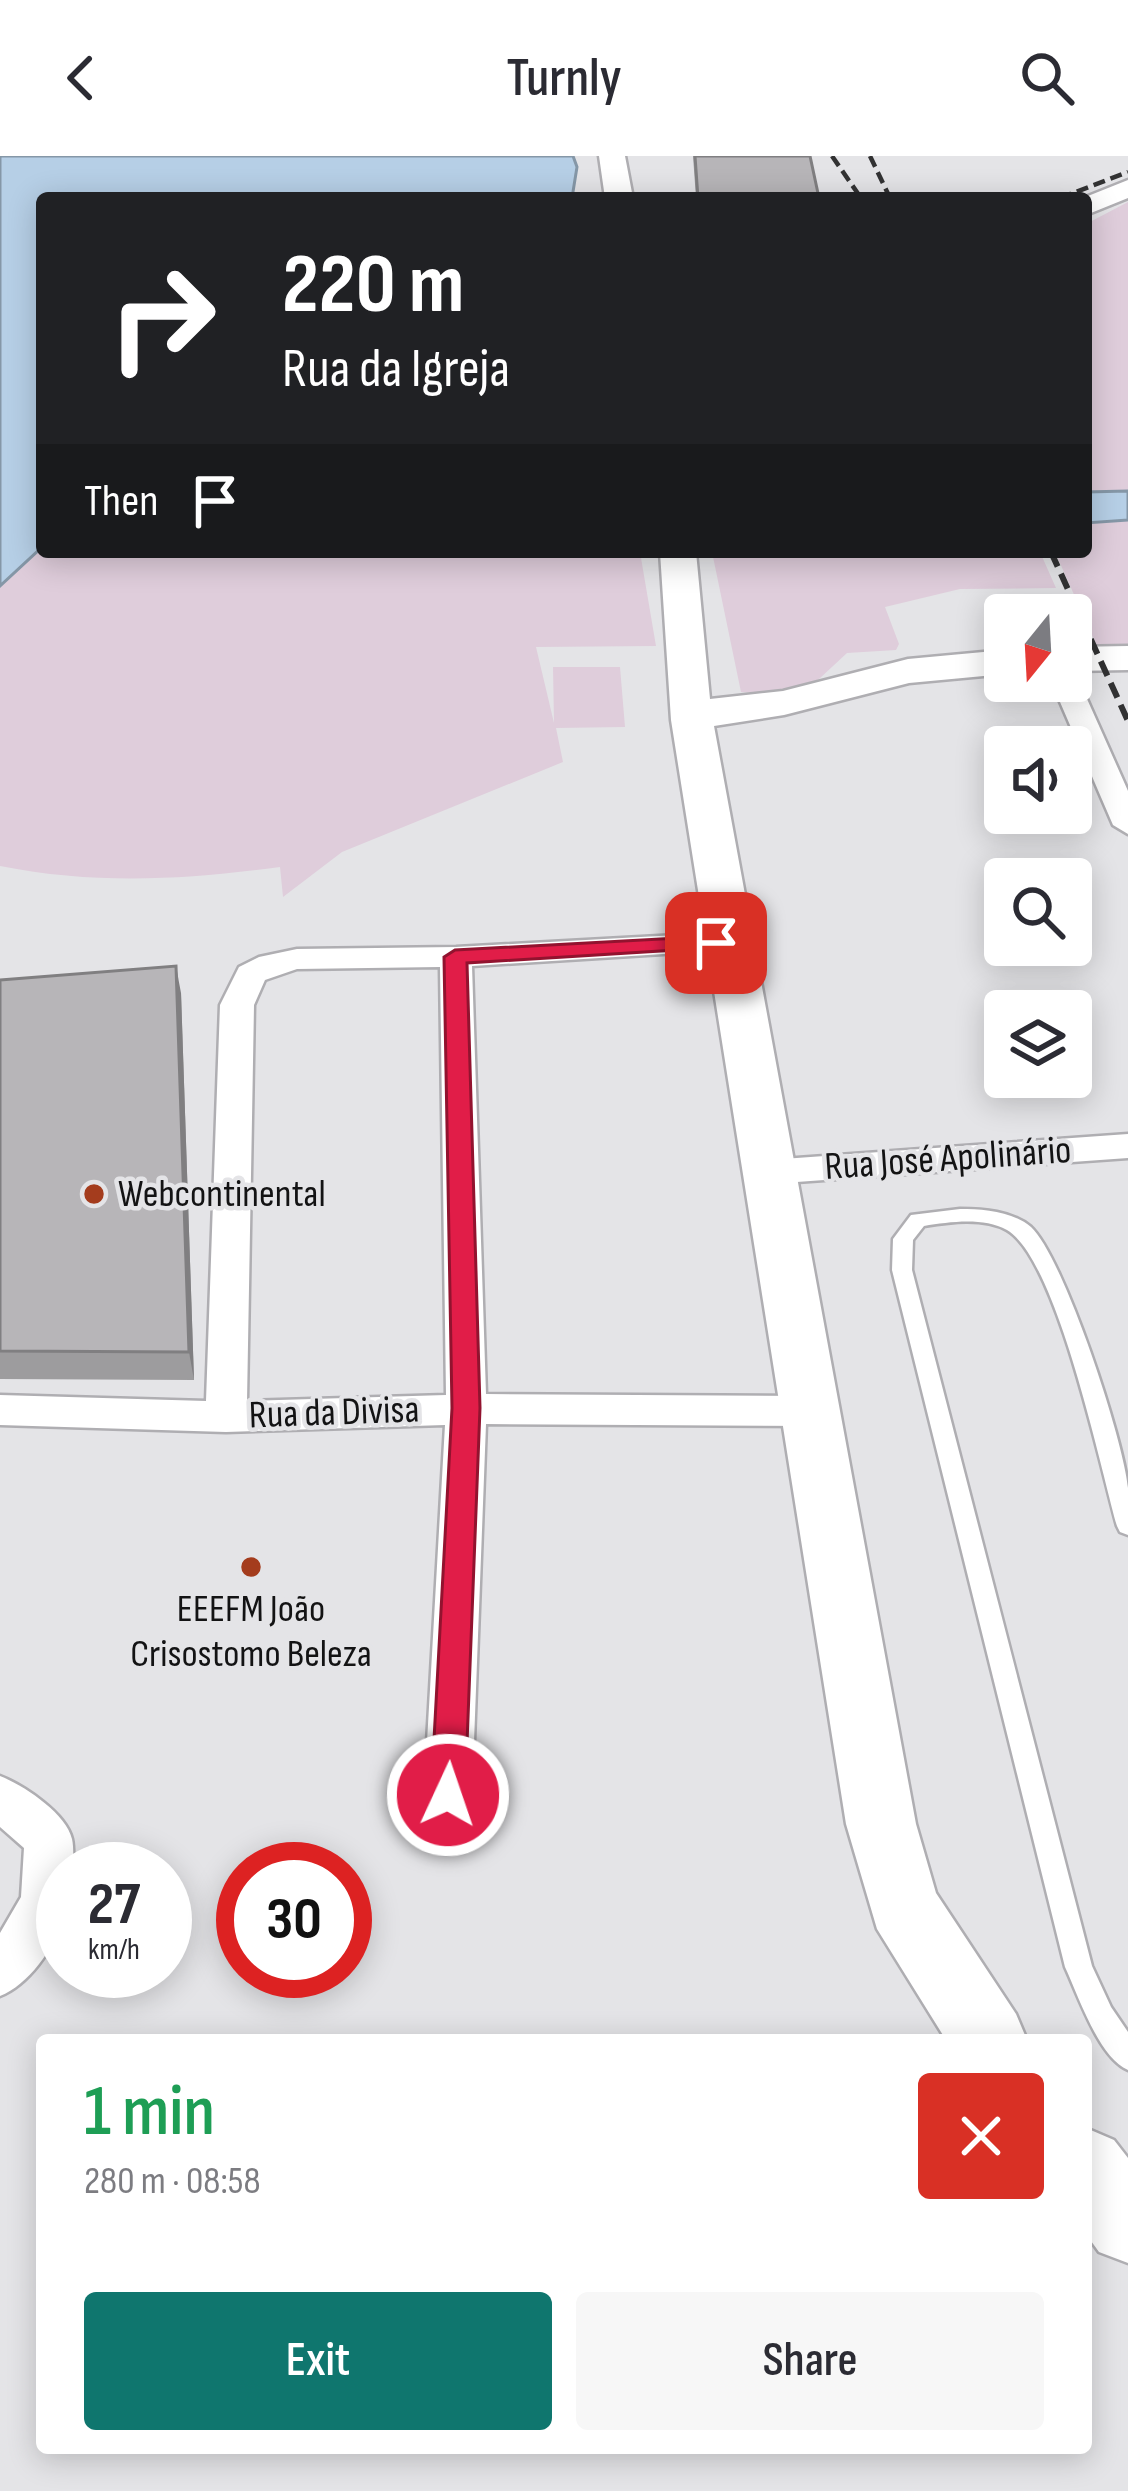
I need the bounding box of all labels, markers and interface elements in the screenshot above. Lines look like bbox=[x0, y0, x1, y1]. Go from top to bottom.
icon: back bbox=[48, 45, 114, 111]
icon: search bbox=[1014, 45, 1080, 111]
text: Turnly bbox=[507, 46, 621, 111]
text: 220 m bbox=[282, 235, 464, 336]
icon: right bbox=[84, 240, 240, 396]
text: Rua da Igreja bbox=[282, 337, 510, 402]
icon: arrive bbox=[182, 468, 248, 534]
text: Then bbox=[84, 474, 158, 529]
north arrow bbox=[984, 594, 1092, 702]
map controls bbox=[984, 594, 1092, 1098]
button: sound bbox=[984, 726, 1092, 834]
button: search bbox=[984, 858, 1092, 966]
pin bbox=[665, 892, 767, 994]
icon: arrive bbox=[683, 910, 749, 976]
button: layers bbox=[984, 990, 1092, 1098]
street label: Rua José Apolinário bbox=[823, 1127, 1073, 1191]
place label: Webcontinental bbox=[118, 1171, 326, 1218]
marker: Webcontinental bbox=[81, 1181, 107, 1207]
street label: Rua da Divisa bbox=[248, 1387, 420, 1439]
marker: EEEFM João Crisostomo Beleza bbox=[238, 1554, 264, 1580]
place label: EEEFM João Crisostomo Beleza bbox=[130, 1586, 372, 1678]
position arrow bbox=[385, 1732, 511, 1858]
speed limit sign: 30 bbox=[216, 1842, 372, 1998]
text: 27 bbox=[88, 1869, 140, 1941]
text: km/h bbox=[88, 1932, 140, 1968]
text: 1 min bbox=[84, 2069, 215, 2156]
button: close bbox=[918, 2073, 1044, 2199]
text: 280 m · 08:58 bbox=[84, 2158, 261, 2205]
button: Exit bbox=[84, 2292, 552, 2430]
button: Share bbox=[576, 2292, 1044, 2430]

